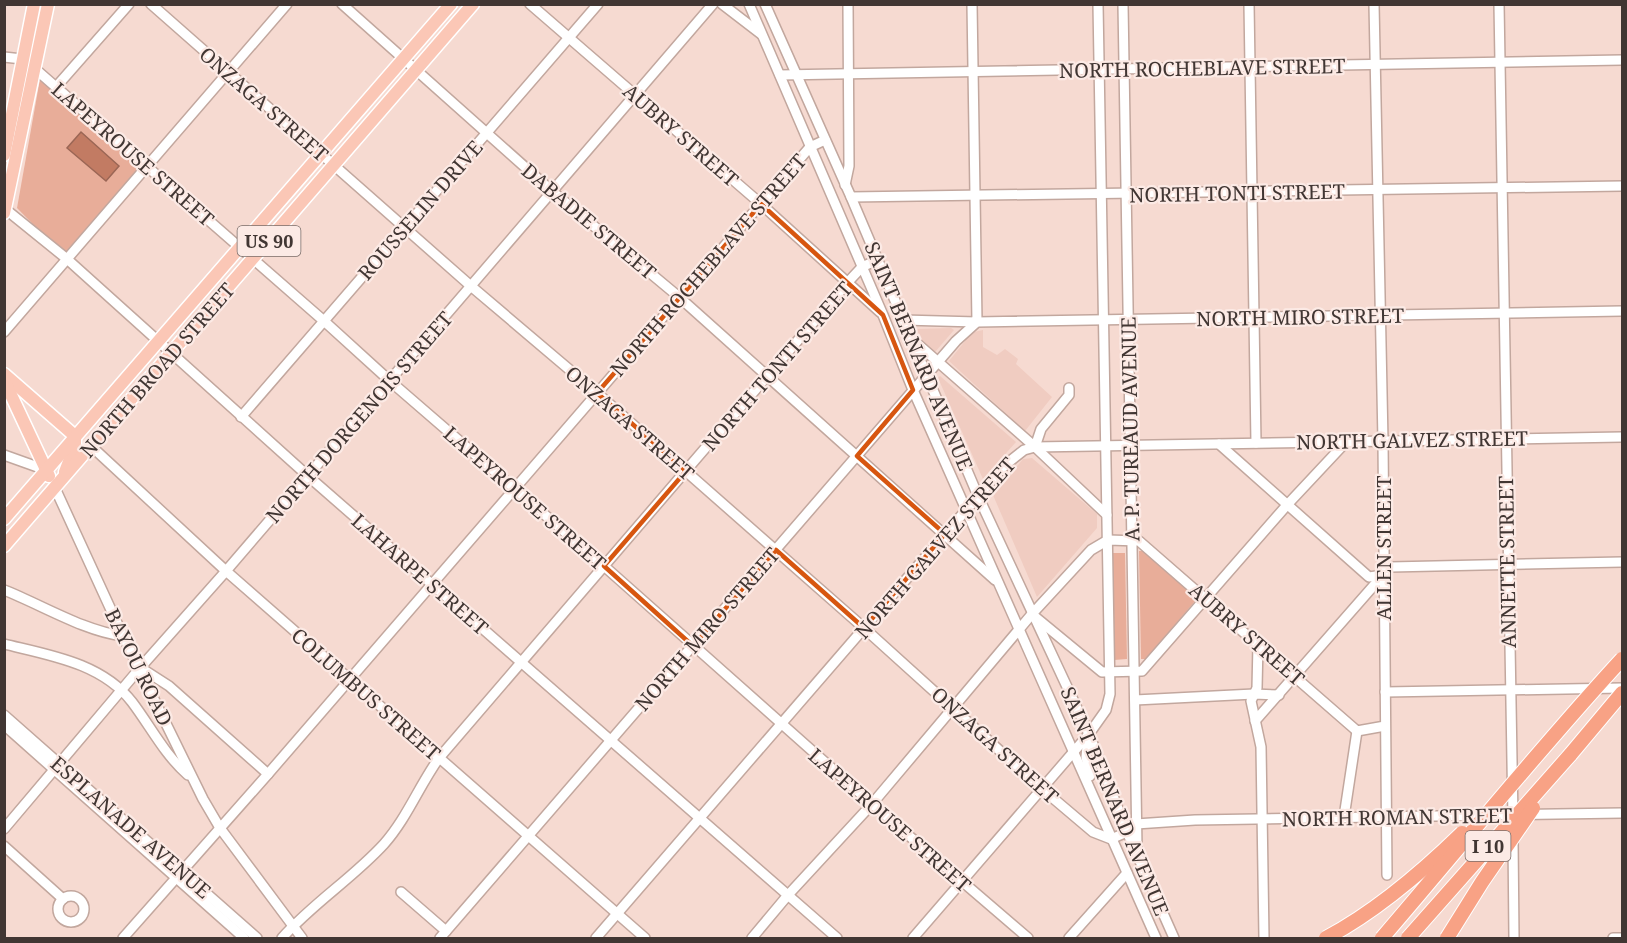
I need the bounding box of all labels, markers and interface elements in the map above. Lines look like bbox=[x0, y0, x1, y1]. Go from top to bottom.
street label: ONZAGA STREET bbox=[194, 41, 334, 167]
street label: NORTH ROCHEBLAVE STREET bbox=[1059, 52, 1345, 84]
street label: LAPEYROUSE STREET bbox=[46, 76, 220, 232]
street label: AUBRY STREET bbox=[618, 77, 744, 193]
street label: ROUSSELIN DRIVE bbox=[352, 134, 488, 286]
street label: NORTH ROCHEBLAVE STREET bbox=[604, 148, 812, 382]
street label: DABADIE STREET bbox=[516, 157, 662, 285]
street label: NORTH TONTI STREET bbox=[1129, 178, 1345, 208]
road number: US 90 bbox=[238, 226, 300, 256]
street label: SAINT BERNARD AVENUE bbox=[859, 237, 979, 475]
street label: NORTH TONTI STREET bbox=[696, 276, 858, 456]
street label: NORTH BROAD STREET bbox=[74, 277, 240, 463]
street label: NORTH MIRO STREET bbox=[1196, 302, 1404, 332]
street label: NORTH DORGENOIS STREET bbox=[260, 306, 458, 528]
street label: A. P. TUREAUD AVENUE bbox=[1115, 316, 1145, 542]
street label: ONZAGA STREET bbox=[560, 360, 700, 486]
street label: LAPEYROUSE STREET bbox=[438, 420, 612, 576]
street label: NORTH GALVEZ STREET bbox=[1296, 424, 1528, 456]
street label: NORTH GALVEZ STREET bbox=[849, 452, 1021, 644]
street label: ALLEN STREET bbox=[1370, 476, 1397, 620]
street label: ANNETTE STREET bbox=[1492, 476, 1522, 648]
street label: LAHARPE STREET bbox=[346, 507, 494, 641]
street label: NORTH MIRO STREET bbox=[629, 542, 785, 716]
street label: AUBRY STREET bbox=[1184, 576, 1310, 692]
street label: BAYOU ROAD bbox=[99, 604, 179, 730]
street label: COLUMBUS STREET bbox=[286, 622, 446, 766]
street label: ONZAGA STREET bbox=[926, 681, 1064, 809]
street label: SAINT BERNARD AVENUE bbox=[1055, 682, 1175, 920]
street label: LAPEYROUSE STREET bbox=[803, 742, 977, 898]
street label: ESPLANADE AVENUE bbox=[45, 750, 217, 904]
street label: NORTH ROMAN STREET bbox=[1282, 801, 1512, 833]
road number: I 10 bbox=[1466, 831, 1510, 861]

